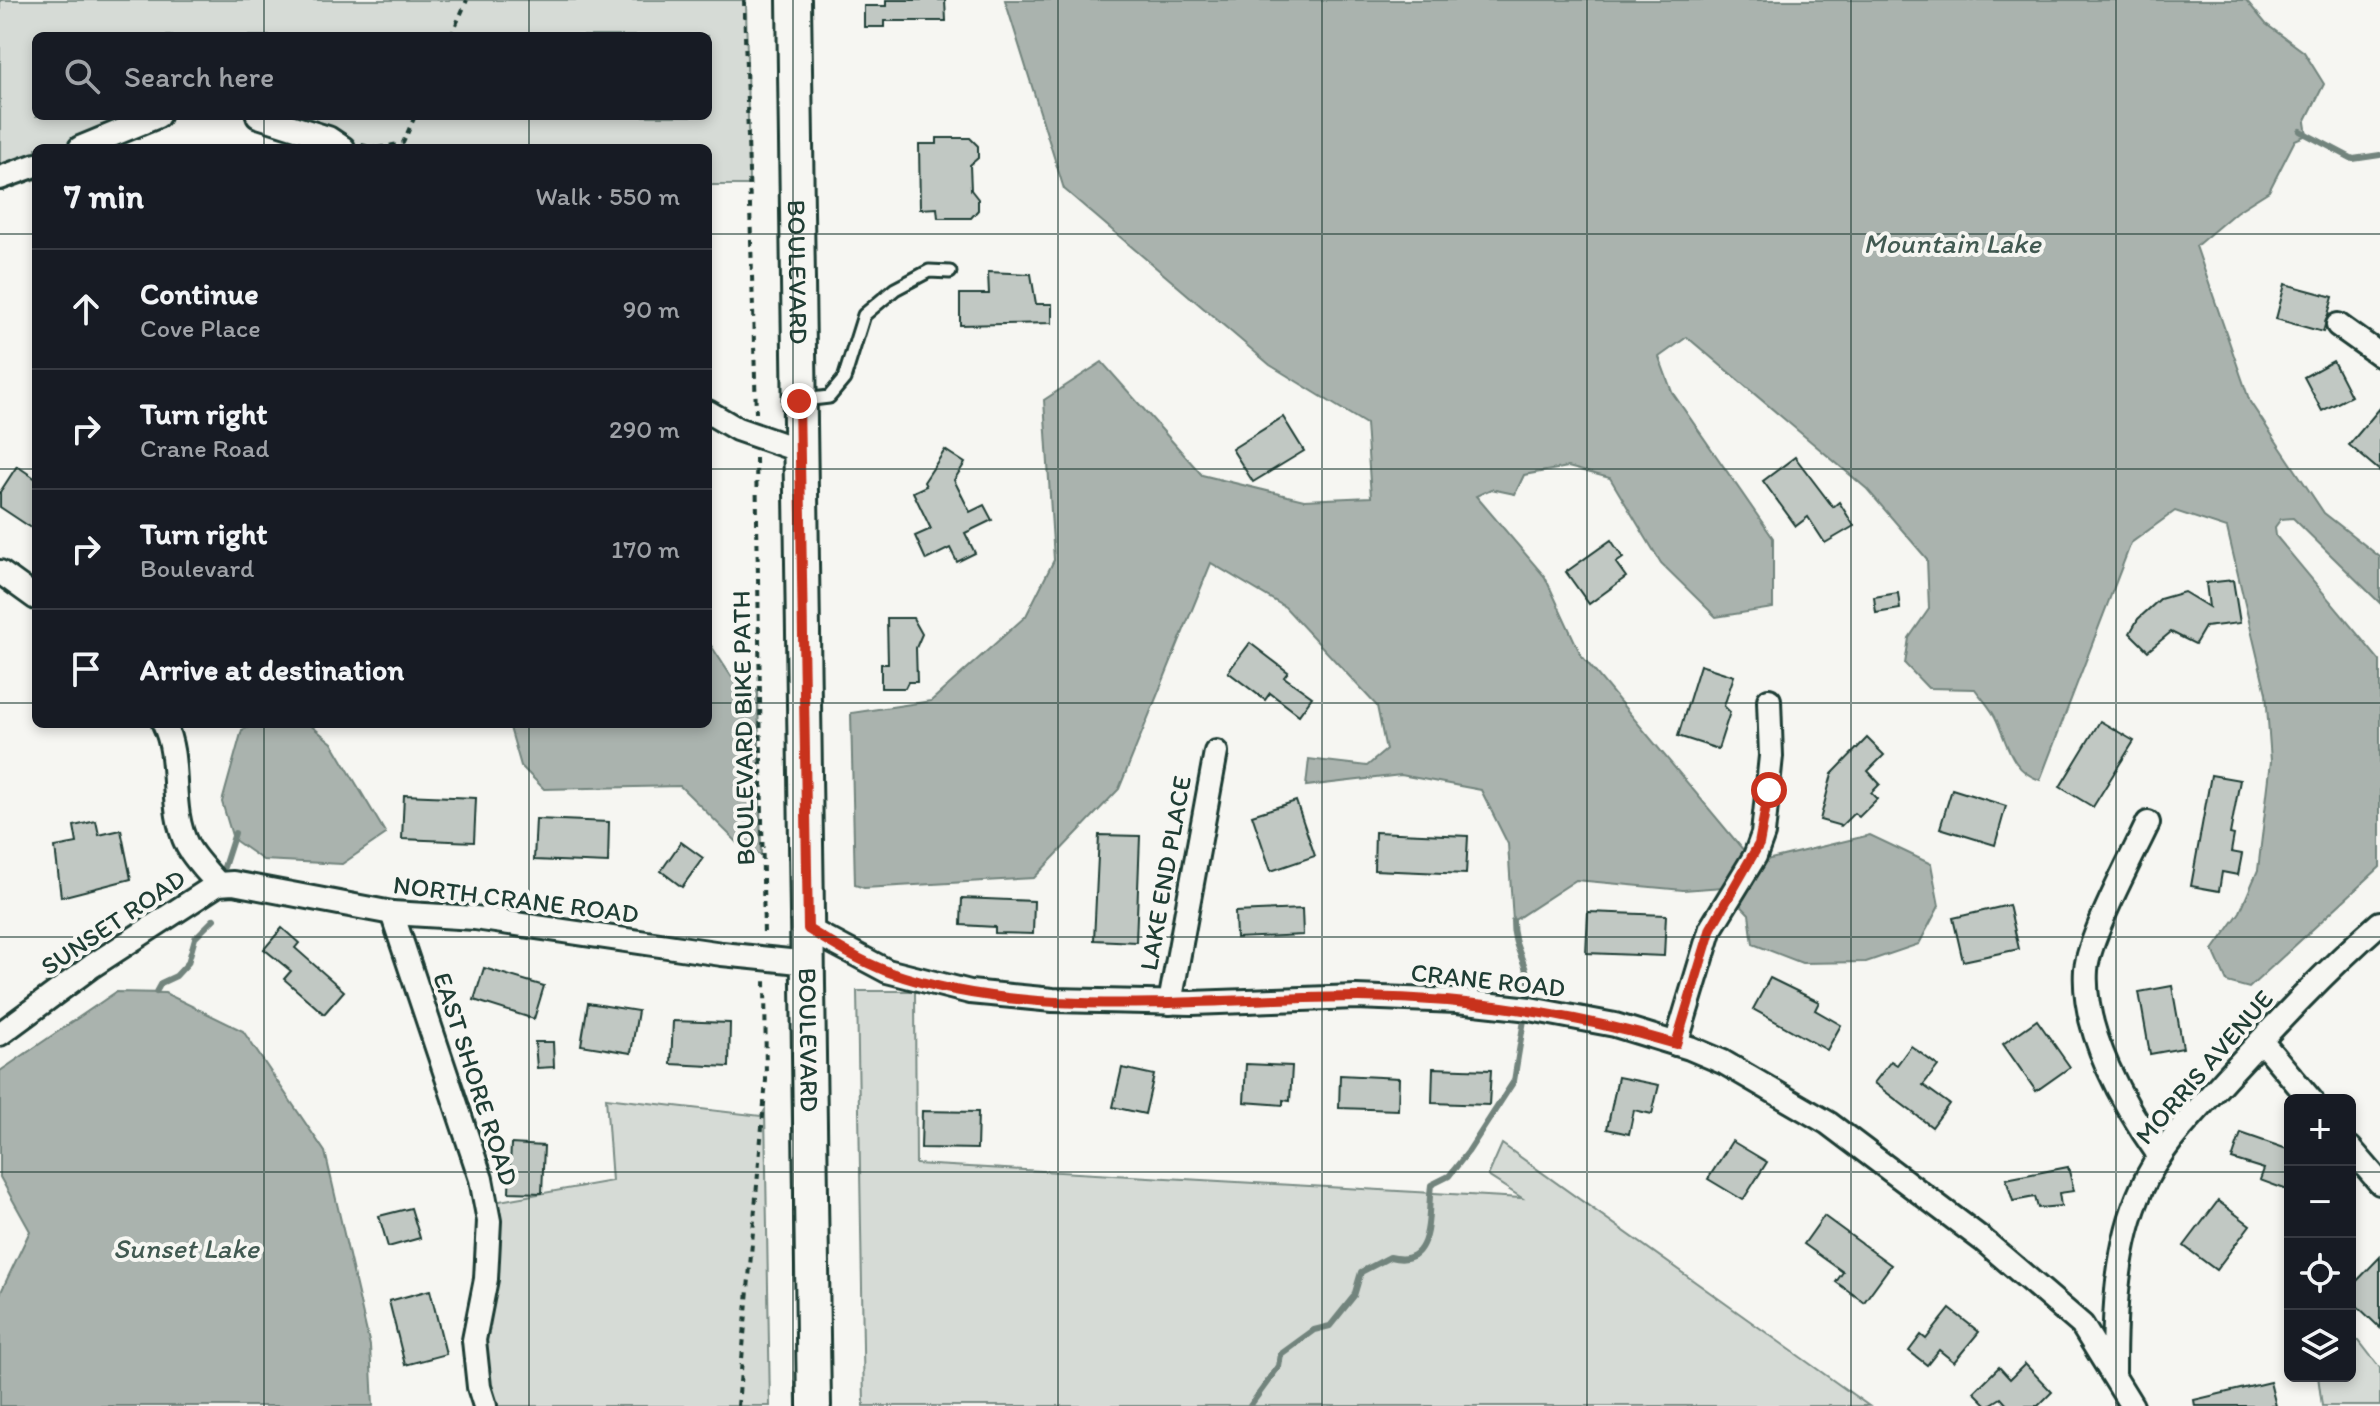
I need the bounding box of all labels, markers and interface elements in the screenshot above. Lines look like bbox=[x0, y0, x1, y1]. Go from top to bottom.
search box bbox=[32, 32, 712, 120]
icon: search bbox=[60, 54, 104, 98]
text: Search here bbox=[124, 58, 274, 95]
text: 7 min bbox=[64, 176, 144, 217]
text: Walk · 550 m bbox=[536, 180, 680, 212]
street label: BOULEVARD bbox=[781, 199, 815, 344]
water label: Mountain Lake bbox=[1863, 226, 2042, 260]
text: Continue bbox=[140, 275, 259, 312]
icon: ahead bbox=[64, 287, 108, 331]
text: 90 m bbox=[623, 293, 680, 325]
text: Cove Place bbox=[140, 312, 261, 344]
route end bbox=[781, 383, 817, 419]
text: Turn right bbox=[140, 395, 268, 432]
icon: right bbox=[64, 407, 108, 451]
text: 290 m bbox=[609, 413, 680, 445]
text: Crane Road bbox=[140, 432, 269, 464]
text: Turn right bbox=[140, 515, 268, 552]
icon: right bbox=[64, 527, 108, 571]
text: 170 m bbox=[611, 533, 680, 565]
text: Boulevard bbox=[140, 552, 254, 584]
street label: BOULEVARD BIKE PATH bbox=[725, 590, 761, 866]
icon: arrive bbox=[64, 647, 108, 691]
text: Arrive at destination bbox=[140, 651, 404, 688]
route start bbox=[1751, 772, 1787, 808]
street label: LAKE END PLACE bbox=[1132, 773, 1198, 973]
street label: SUNSET ROAD bbox=[35, 862, 191, 982]
street label: NORTH CRANE ROAD bbox=[391, 868, 641, 930]
street label: CRANE ROAD bbox=[1409, 956, 1567, 1004]
street label: BOULEVARD bbox=[792, 967, 826, 1112]
street label: EAST SHORE ROAD bbox=[426, 968, 526, 1190]
street label: MORRIS AVENUE bbox=[2128, 983, 2280, 1151]
map controls bbox=[2284, 1094, 2356, 1382]
button: + bbox=[2284, 1094, 2356, 1166]
button: − bbox=[2284, 1166, 2356, 1238]
water label: Sunset Lake bbox=[113, 1231, 261, 1265]
button: locate bbox=[2284, 1238, 2356, 1310]
button: layers bbox=[2284, 1310, 2356, 1382]

